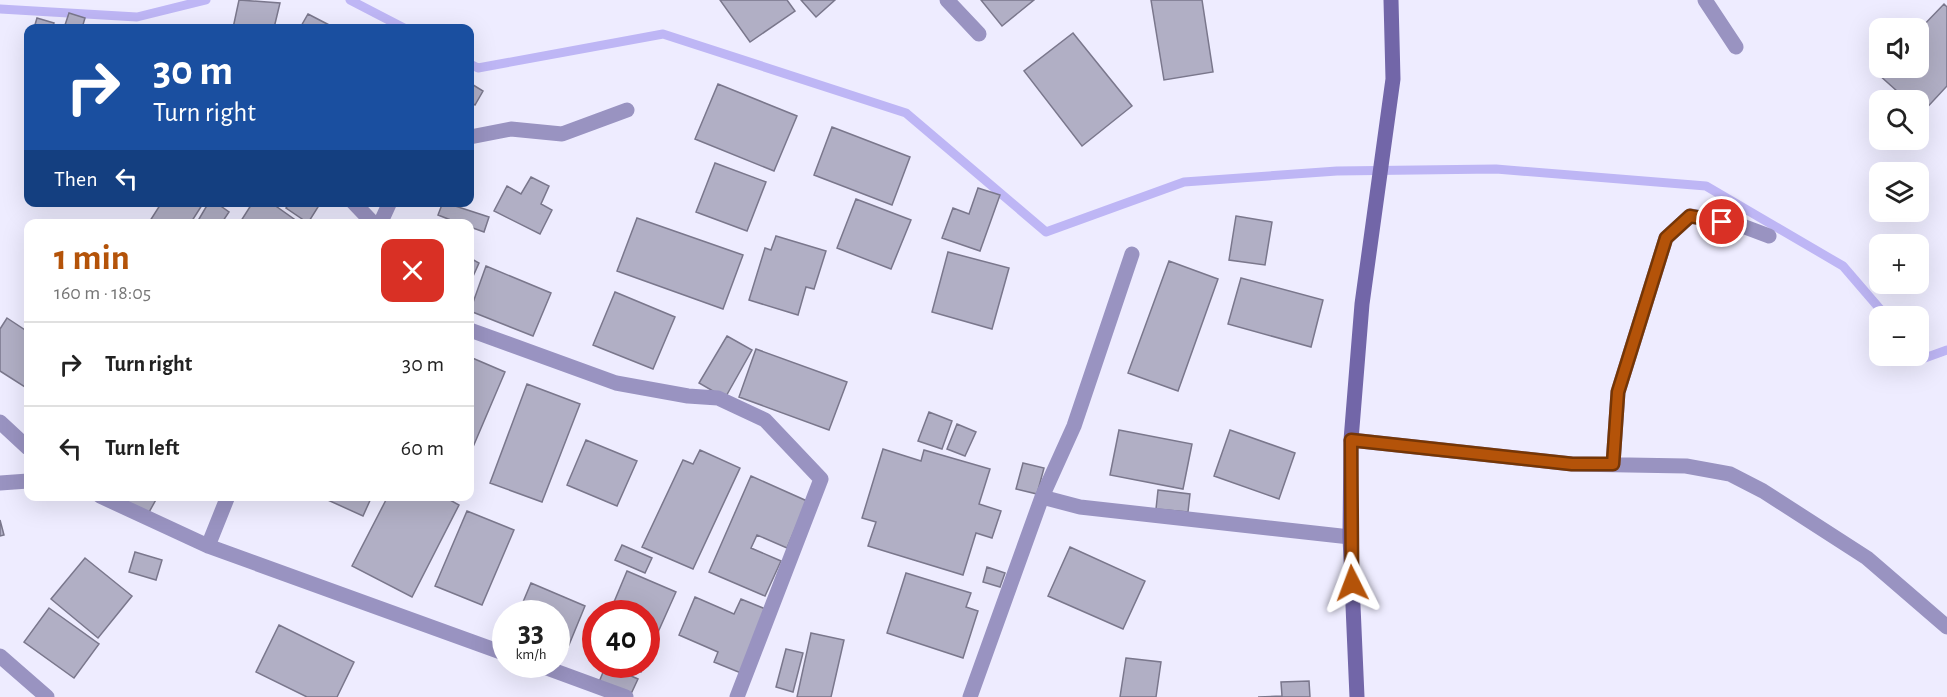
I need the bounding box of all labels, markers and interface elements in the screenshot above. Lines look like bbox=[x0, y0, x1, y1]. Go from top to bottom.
map controls bbox=[1869, 18, 1929, 366]
button: sound bbox=[1869, 18, 1929, 78]
icon: right bbox=[54, 48, 132, 126]
text: 30 m bbox=[153, 50, 233, 92]
button: search bbox=[1869, 90, 1929, 150]
text: Turn right bbox=[153, 99, 256, 126]
icon: left bbox=[110, 162, 143, 195]
button: layers bbox=[1869, 162, 1929, 222]
text: Then bbox=[54, 168, 98, 190]
pin bbox=[1696, 196, 1747, 247]
icon: arrive bbox=[1705, 205, 1738, 238]
button: + bbox=[1869, 234, 1929, 294]
button: close bbox=[381, 239, 444, 302]
text: 1 min bbox=[54, 240, 130, 276]
text: 160 m · 18:05 bbox=[54, 283, 151, 303]
button: − bbox=[1869, 306, 1929, 366]
icon: right bbox=[54, 348, 87, 381]
text: Turn right bbox=[105, 353, 192, 375]
text: 30 m bbox=[402, 353, 444, 375]
icon: left bbox=[54, 432, 87, 465]
text: Turn left bbox=[105, 437, 179, 459]
text: 60 m bbox=[401, 437, 444, 459]
position arrow bbox=[1320, 551, 1384, 615]
speed limit sign: 40 bbox=[582, 600, 660, 678]
text: 33 bbox=[518, 617, 544, 647]
text: km/h bbox=[516, 647, 546, 662]

